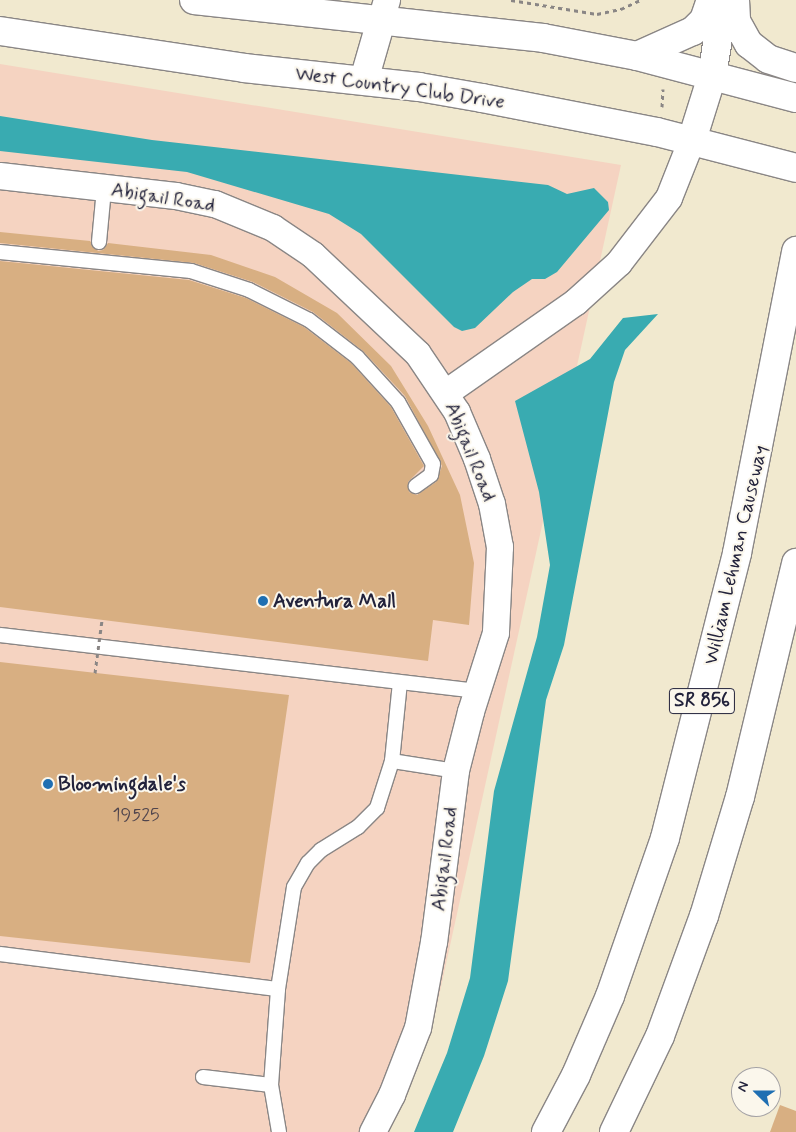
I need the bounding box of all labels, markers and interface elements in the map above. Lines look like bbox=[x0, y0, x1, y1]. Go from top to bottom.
street label: West Country Club Drive bbox=[294, 62, 506, 114]
street label: Abigail Road bbox=[110, 178, 216, 218]
street label: Abigail Road bbox=[440, 400, 500, 504]
street label: William Lehman Causeway bbox=[698, 438, 774, 672]
place label: Aventura Mall bbox=[273, 589, 395, 613]
marker: Aventura Mall bbox=[257, 595, 269, 607]
road number: SR 856 bbox=[668, 684, 736, 718]
place label: Bloomingdale's bbox=[58, 772, 186, 796]
marker: Bloomingdale's bbox=[42, 778, 54, 790]
house number: 19525 bbox=[112, 804, 160, 826]
street label: Abigail Road bbox=[427, 806, 463, 912]
north arrow bbox=[731, 1067, 781, 1117]
text: N bbox=[733, 1079, 753, 1094]

